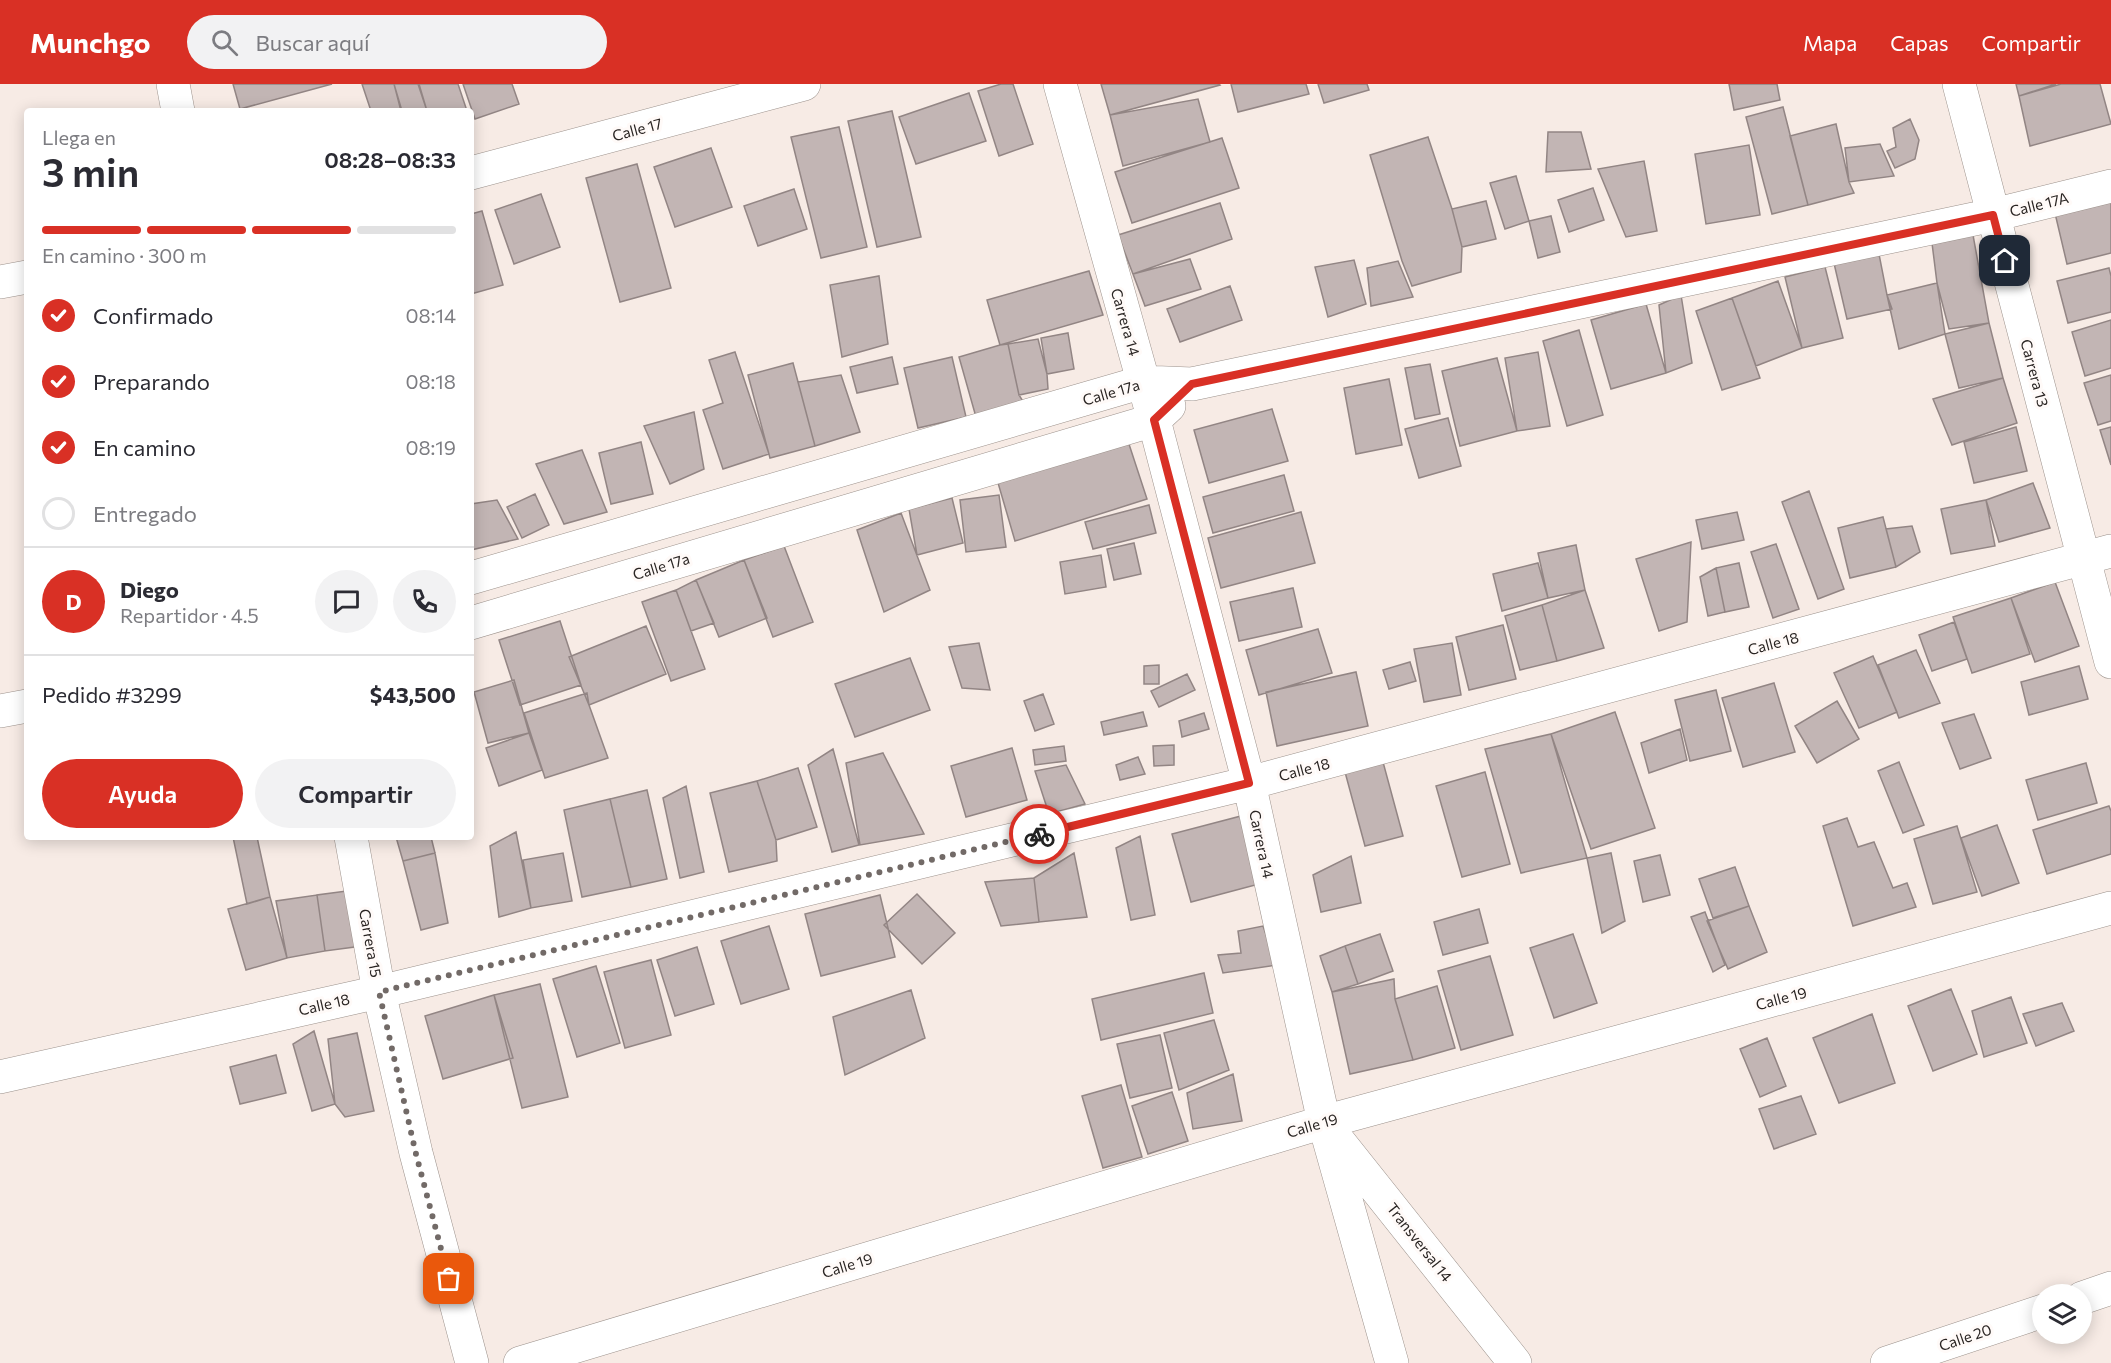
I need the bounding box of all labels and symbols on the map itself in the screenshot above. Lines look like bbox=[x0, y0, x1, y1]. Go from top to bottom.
street label: Calle 17 bbox=[610, 114, 664, 144]
street label: Calle 17A bbox=[2008, 188, 2070, 220]
pin bbox=[1979, 235, 2030, 286]
street label: Carrera 14 bbox=[1108, 286, 1144, 358]
street label: Carrera 13 bbox=[2017, 337, 2053, 409]
street label: Calle 17a bbox=[1080, 375, 1142, 409]
street label: Calle 17a bbox=[630, 549, 692, 583]
street label: Calle 18 bbox=[1746, 628, 1800, 658]
street label: Calle 18 bbox=[1277, 754, 1331, 784]
courier bbox=[1009, 804, 1069, 864]
street label: Carrera 14 bbox=[1246, 808, 1278, 880]
street label: Carrera 15 bbox=[356, 907, 386, 979]
street label: Calle 19 bbox=[1754, 983, 1808, 1013]
street label: Calle 18 bbox=[297, 989, 351, 1019]
street label: Calle 19 bbox=[1285, 1109, 1339, 1141]
street label: Transversal 14 bbox=[1384, 1199, 1456, 1285]
street label: Calle 19 bbox=[819, 1249, 875, 1281]
pin bbox=[423, 1253, 474, 1304]
street label: Calle 20 bbox=[1936, 1320, 1994, 1354]

